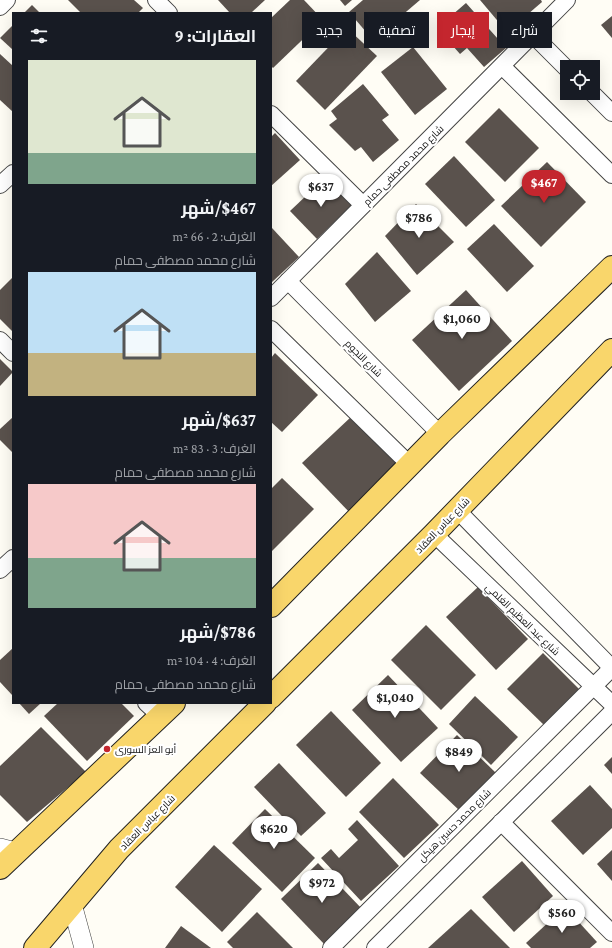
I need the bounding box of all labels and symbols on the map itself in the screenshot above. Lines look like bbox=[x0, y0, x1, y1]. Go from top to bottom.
street label: شارع محمد مصطفى حمام bbox=[361, 123, 447, 209]
pin: $467 bbox=[520, 170, 568, 204]
pin: $637 bbox=[297, 174, 345, 208]
pin: $786 bbox=[395, 205, 443, 239]
pin: $1,060 bbox=[429, 306, 495, 340]
street label: شارع النجوم bbox=[341, 338, 384, 381]
street label: شارع عباس العقاد bbox=[413, 495, 472, 556]
street label: شارع عبد العظيم الغلمي bbox=[482, 581, 562, 659]
pin: $1,040 bbox=[362, 685, 428, 719]
pin: $849 bbox=[435, 739, 483, 773]
place label: أبو العز السورى bbox=[115, 743, 176, 756]
marker: أبو العز السورى bbox=[102, 744, 112, 754]
street label: شارع محمد حسين هيكل bbox=[416, 787, 494, 865]
street label: شارع عباس العقاد bbox=[118, 793, 178, 853]
pin: $620 bbox=[250, 816, 298, 850]
pin: $972 bbox=[298, 870, 346, 904]
pin: $560 bbox=[538, 900, 586, 934]

